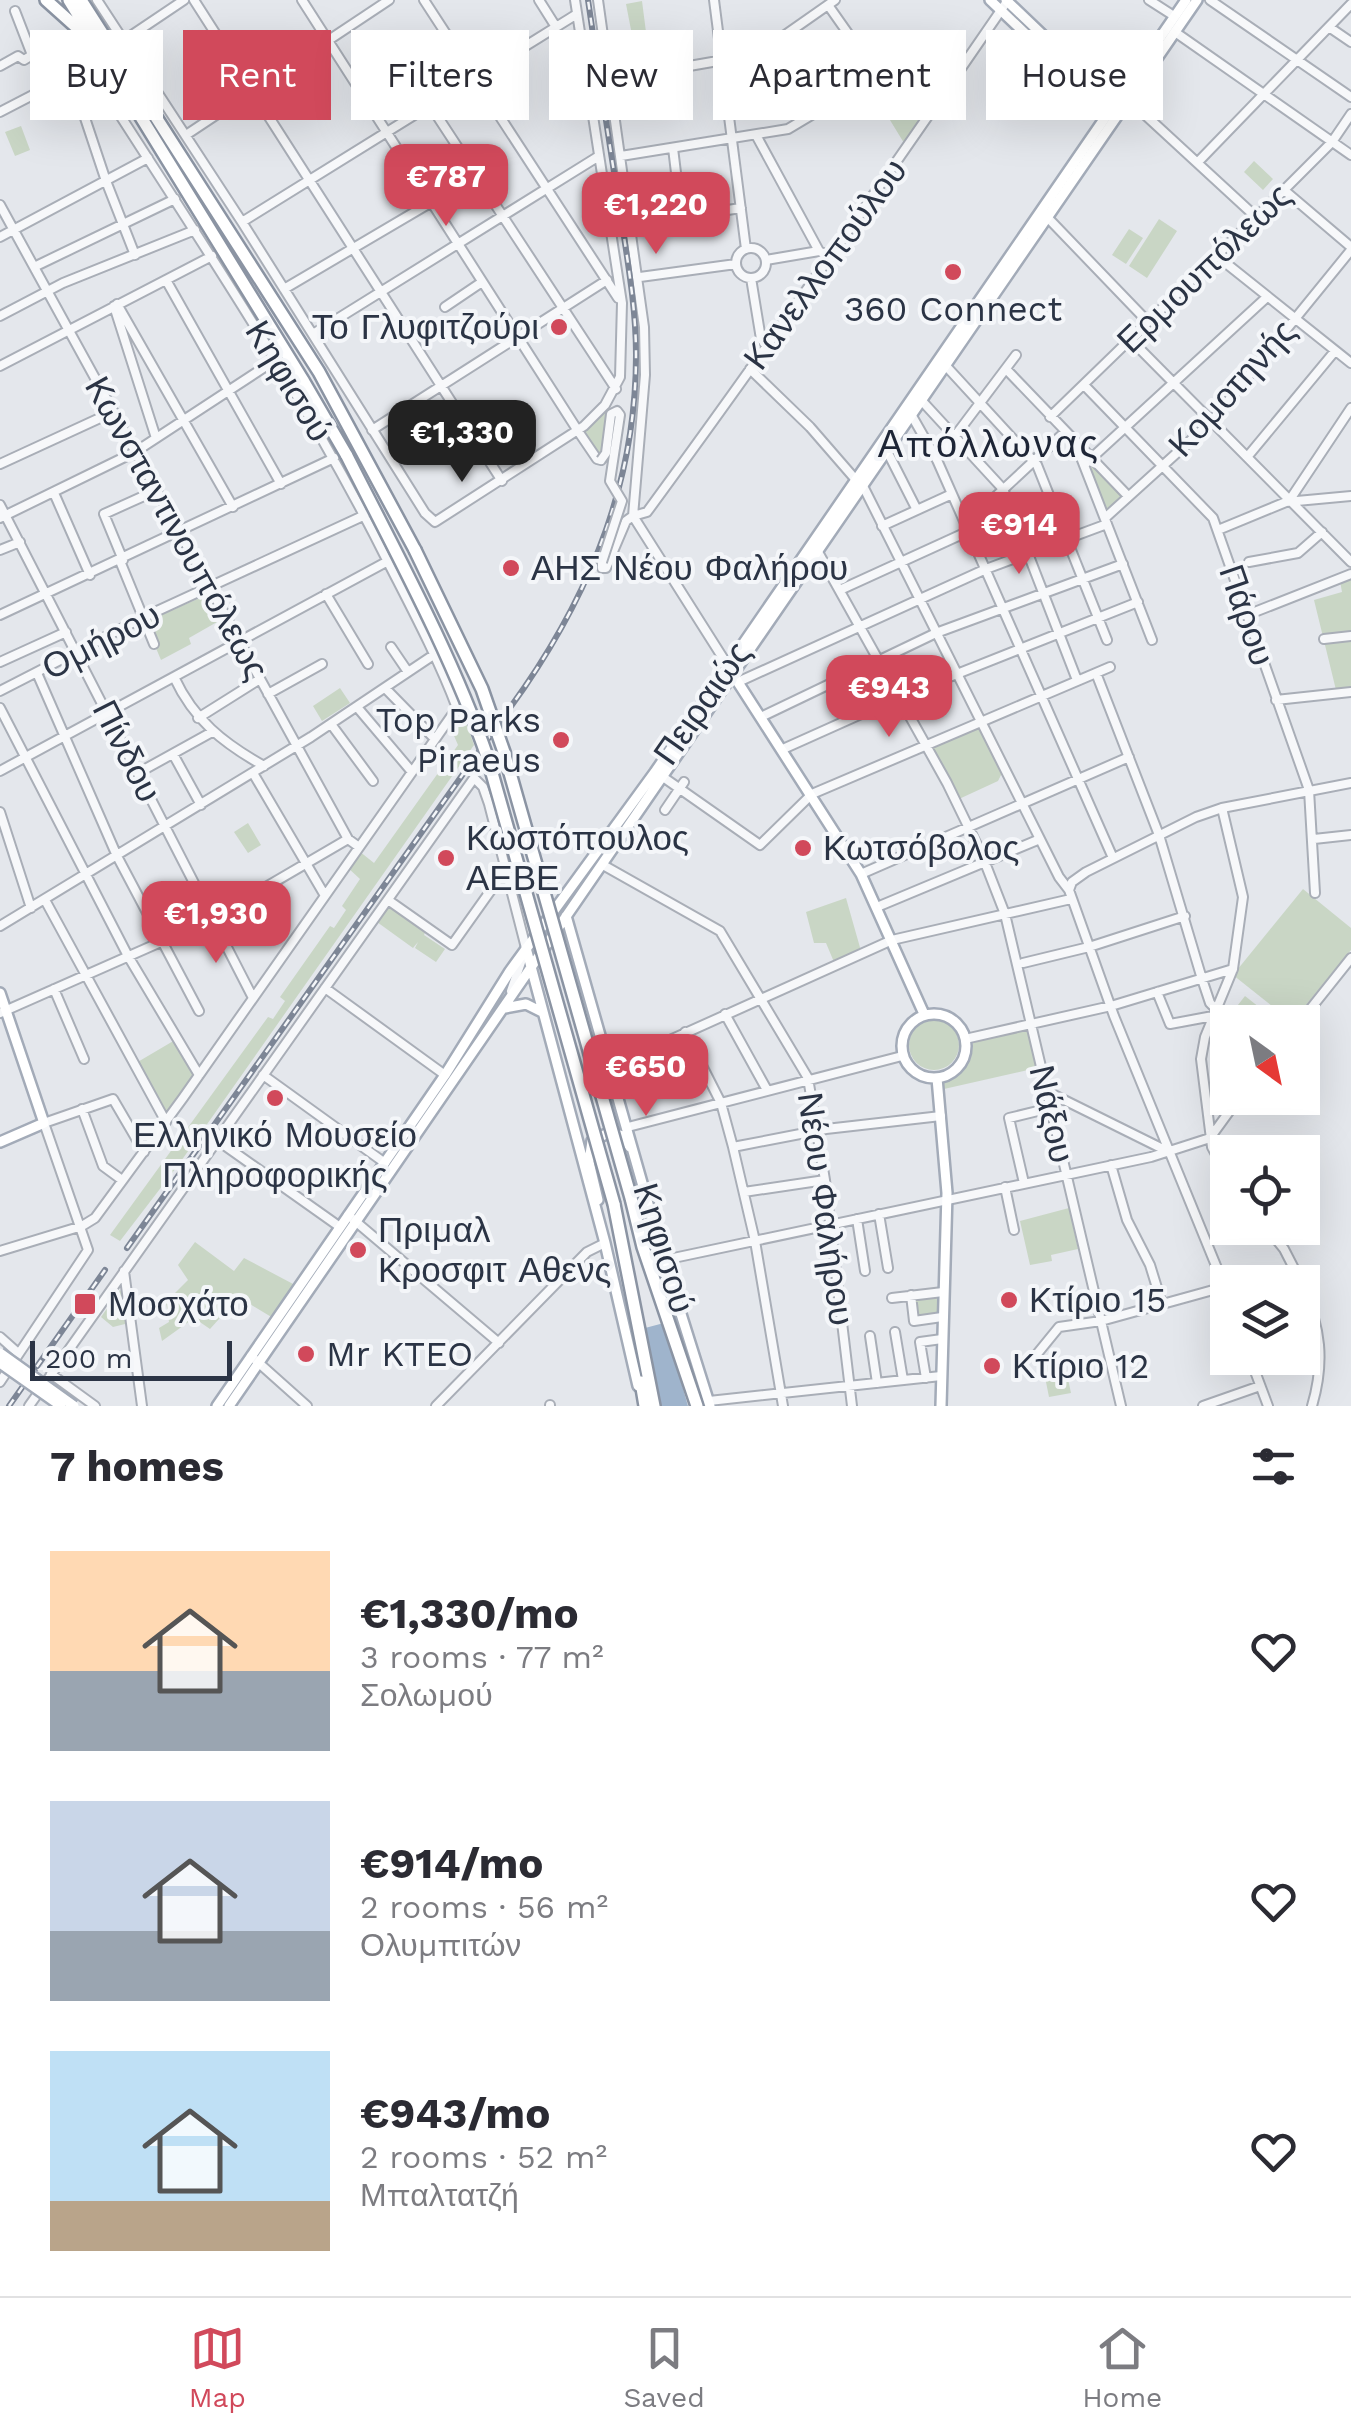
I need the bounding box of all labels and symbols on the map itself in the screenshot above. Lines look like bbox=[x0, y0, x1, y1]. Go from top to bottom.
pin: €787 bbox=[387, 144, 505, 229]
street label: Κανελλοπούλου bbox=[734, 150, 916, 378]
pin: €1,220 bbox=[575, 172, 737, 257]
street label: Ερμουπόλεως bbox=[1108, 175, 1300, 361]
marker: 360 Connect bbox=[942, 261, 964, 283]
place label: 360 Connect bbox=[844, 288, 1062, 330]
place label: Το Γλυφιτζούρι bbox=[312, 306, 539, 348]
street label: Κομοτηνής bbox=[1159, 311, 1305, 465]
street label: Κηφισού bbox=[237, 313, 341, 449]
marker: Το Γλυφιτζούρι bbox=[548, 316, 570, 338]
street label: Κωνσταντινουπόλεως bbox=[76, 369, 278, 687]
pin: €1,330 bbox=[381, 400, 543, 485]
district label: Απόλλωνας bbox=[878, 422, 1100, 466]
pin: €914 bbox=[960, 492, 1078, 577]
place label: ΑΗΣ Νέου Φαλήρου bbox=[531, 547, 848, 589]
marker: ΑΗΣ Νέου Φαλήρου bbox=[500, 557, 522, 579]
street label: Πάρου bbox=[1210, 559, 1284, 671]
street label: Ομήρου bbox=[35, 593, 167, 689]
street label: Πειραιώς bbox=[644, 633, 760, 773]
pin: €943 bbox=[830, 655, 948, 740]
street label: Πίνδου bbox=[84, 693, 170, 809]
place label: Top Parks Piraeus bbox=[375, 699, 541, 781]
marker: Top Parks Piraeus bbox=[550, 729, 572, 751]
place label: Κωστόπουλος ΑΕΒΕ bbox=[466, 817, 689, 899]
place label: Κωτσόβολος bbox=[823, 827, 1019, 869]
marker: Κωτσόβολος bbox=[792, 837, 814, 859]
marker: Κωστόπουλος ΑΕΒΕ bbox=[435, 847, 457, 869]
pin: €1,930 bbox=[135, 881, 297, 966]
north arrow bbox=[1210, 1005, 1320, 1115]
pin: €650 bbox=[587, 1034, 705, 1119]
street label: Νάξου bbox=[1020, 1061, 1084, 1167]
marker: Ελληνικό Μουσείο Πληροφορικής bbox=[264, 1087, 286, 1109]
street label: Νέου Φαλήρου bbox=[789, 1090, 863, 1328]
place label: Ελληνικό Μουσείο Πληροφορικής bbox=[133, 1114, 417, 1196]
street label: Κηφισού bbox=[624, 1178, 704, 1318]
place label: Πριμαλ Κροσφιτ Αθενς bbox=[378, 1209, 611, 1291]
marker: Πριμαλ Κροσφιτ Αθενς bbox=[347, 1239, 369, 1261]
place label: Κτίριο 15 bbox=[1029, 1279, 1166, 1321]
place label: Μοσχάτο bbox=[108, 1283, 249, 1325]
marker: Κτίριο 15 bbox=[998, 1289, 1020, 1311]
marker: Μοσχάτο bbox=[72, 1291, 98, 1317]
place label: Mr KTEO bbox=[326, 1333, 473, 1375]
scale bar bbox=[30, 1336, 232, 1380]
marker: Mr KTEO bbox=[295, 1343, 317, 1365]
place label: Κτίριο 12 bbox=[1012, 1345, 1149, 1387]
marker: Κτίριο 12 bbox=[981, 1355, 1003, 1377]

